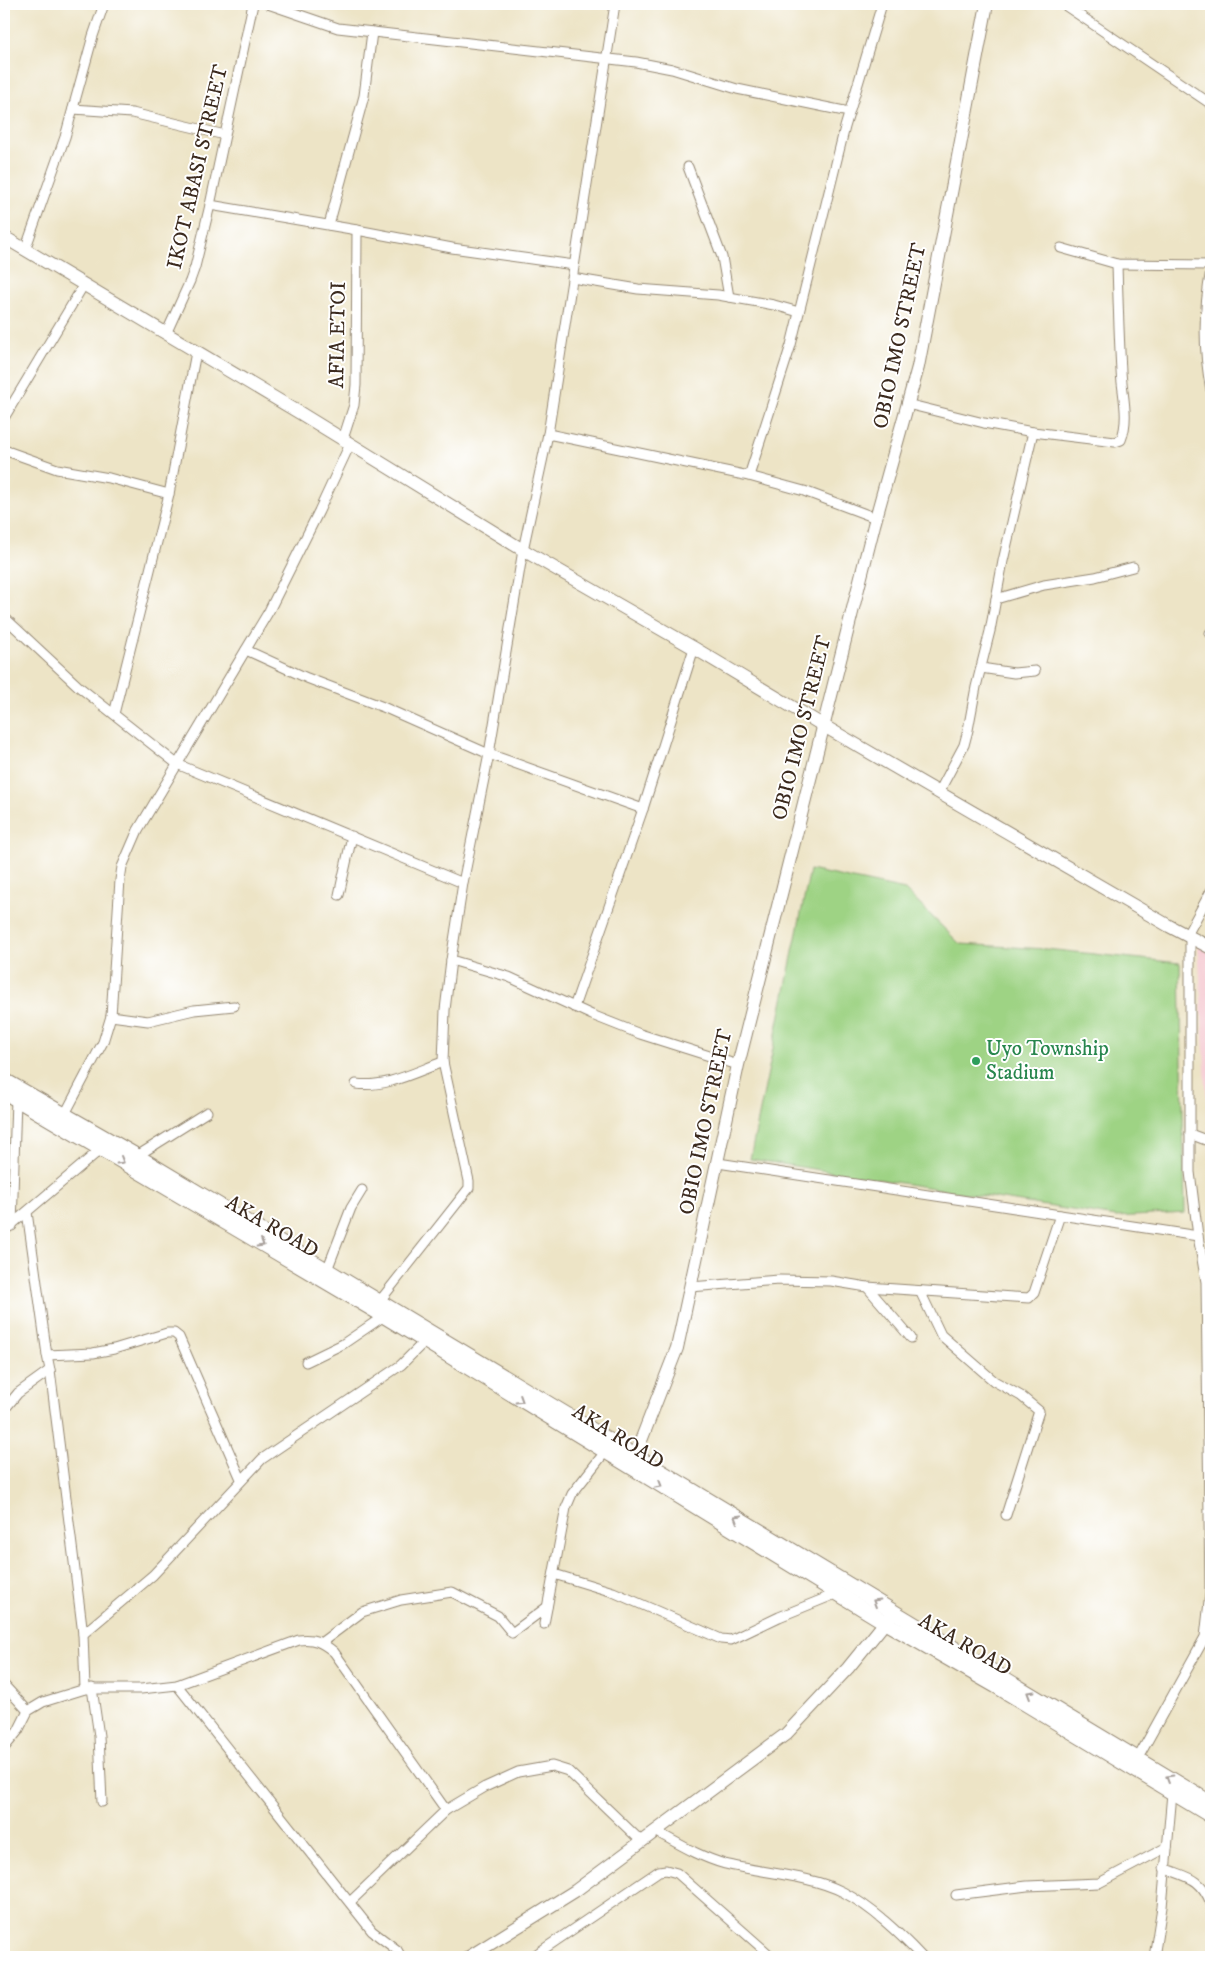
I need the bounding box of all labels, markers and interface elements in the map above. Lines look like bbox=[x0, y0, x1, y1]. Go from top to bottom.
street label: IKOT ABASI STREET bbox=[162, 62, 234, 272]
street label: OBIO IMO STREET bbox=[868, 241, 932, 431]
street label: AFIA ETOI bbox=[324, 281, 352, 389]
street label: OBIO IMO STREET bbox=[766, 633, 838, 823]
street label: OBIO IMO STREET bbox=[674, 1027, 738, 1217]
place label: Uyo Township Stadium bbox=[986, 1036, 1109, 1086]
marker: Uyo Township Stadium bbox=[970, 1055, 982, 1067]
one-way arrow bbox=[116, 1155, 125, 1165]
street label: AKA ROAD bbox=[221, 1190, 323, 1264]
one-way arrow bbox=[256, 1237, 265, 1247]
one-way arrow bbox=[515, 1393, 524, 1403]
street label: AKA ROAD bbox=[567, 1399, 669, 1475]
one-way arrow bbox=[653, 1478, 662, 1488]
one-way arrow bbox=[733, 1514, 742, 1524]
one-way arrow bbox=[872, 1598, 881, 1608]
street label: AKA ROAD bbox=[914, 1608, 1016, 1682]
one-way arrow bbox=[1027, 1690, 1036, 1700]
one-way arrow bbox=[1166, 1774, 1175, 1784]

